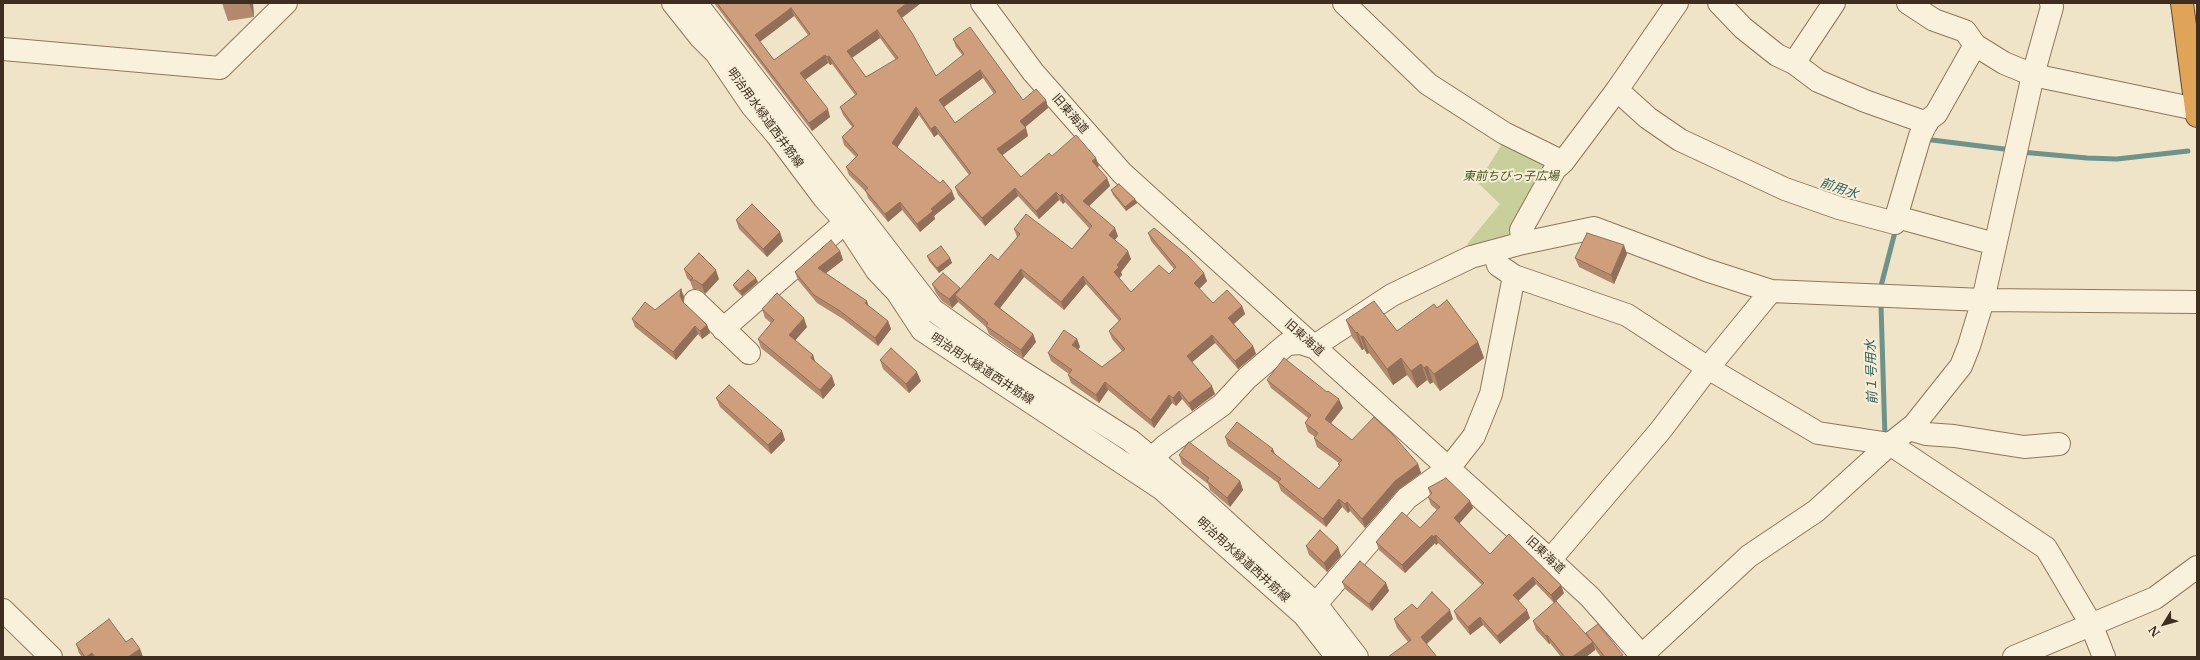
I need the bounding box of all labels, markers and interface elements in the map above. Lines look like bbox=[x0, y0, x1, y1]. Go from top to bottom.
street label: 明治用水緑道西井筋線 bbox=[724, 65, 806, 171]
street label: 旧東海道 bbox=[1049, 91, 1091, 137]
park label: 東前ちびっ子広場 bbox=[1463, 170, 1559, 184]
water label: 前用水 bbox=[1818, 175, 1860, 203]
street label: 旧東海道 bbox=[1281, 317, 1327, 359]
street label: 明治用水緑道西井筋線 bbox=[928, 330, 1036, 408]
water label: 前１号用水 bbox=[1863, 339, 1881, 405]
street label: 明治用水緑道西井筋線 bbox=[1194, 515, 1292, 605]
street label: 旧東海道 bbox=[1523, 533, 1567, 577]
north arrow bbox=[2144, 604, 2184, 644]
text: N bbox=[2146, 623, 2163, 640]

